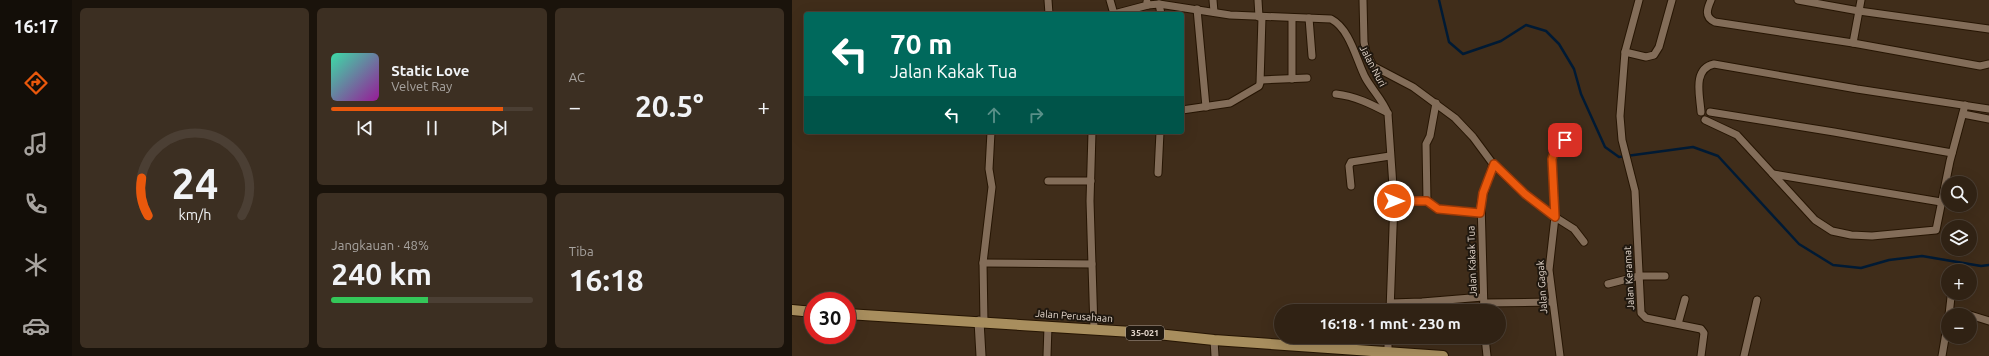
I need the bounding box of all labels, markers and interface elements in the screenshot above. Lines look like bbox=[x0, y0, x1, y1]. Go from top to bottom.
text: 16:17 bbox=[13, 16, 59, 36]
icon: left bbox=[824, 28, 876, 80]
text: 70 m bbox=[890, 28, 952, 59]
street label: Jalan Nuri bbox=[1358, 44, 1388, 88]
text: Jalan Kakak Tua bbox=[890, 61, 1017, 81]
text: Static Love bbox=[391, 62, 469, 79]
icon: directions bbox=[22, 69, 50, 97]
text: AC bbox=[569, 70, 585, 84]
text: Velvet Ray bbox=[391, 79, 452, 93]
text: 20.5° bbox=[635, 89, 704, 123]
text: − bbox=[569, 94, 581, 119]
text: + bbox=[758, 94, 770, 119]
icon: left bbox=[941, 104, 963, 126]
icon: ahead bbox=[983, 104, 1005, 126]
icon: right bbox=[1025, 104, 1047, 126]
icon: previous bbox=[354, 117, 376, 139]
icon: pause bbox=[421, 117, 443, 139]
icon: next bbox=[488, 117, 510, 139]
pin bbox=[1548, 123, 1582, 157]
icon: arrive bbox=[1554, 129, 1576, 151]
icon: music bbox=[22, 130, 50, 158]
text: 24 bbox=[171, 160, 218, 207]
map controls bbox=[1941, 176, 1977, 344]
button: search bbox=[1941, 176, 1977, 212]
position arrow bbox=[1373, 180, 1415, 222]
icon: phone bbox=[22, 190, 50, 218]
text: km/h bbox=[178, 207, 211, 223]
button: layers bbox=[1941, 220, 1977, 256]
street label: Jalan Kakak Tua bbox=[1465, 225, 1479, 297]
text: Jangkauan · 48% bbox=[331, 238, 429, 252]
text: Tiba bbox=[569, 244, 594, 258]
street label: Jalan Keramat bbox=[1622, 246, 1636, 310]
icon: climate bbox=[22, 251, 50, 279]
text: 240 km bbox=[331, 257, 432, 291]
street label: Jalan Gagak bbox=[1535, 260, 1549, 314]
text: 16:18 bbox=[569, 263, 644, 297]
button: + bbox=[1941, 264, 1977, 300]
speed limit sign: 30 bbox=[804, 292, 856, 344]
street label: Jalan Perusahaan bbox=[1035, 308, 1113, 324]
button: − bbox=[1941, 308, 1977, 344]
icon: car bbox=[22, 312, 50, 340]
text: 16:18 · 1 mnt · 230 m bbox=[1319, 315, 1461, 332]
road number: 35-021 bbox=[1126, 326, 1164, 340]

